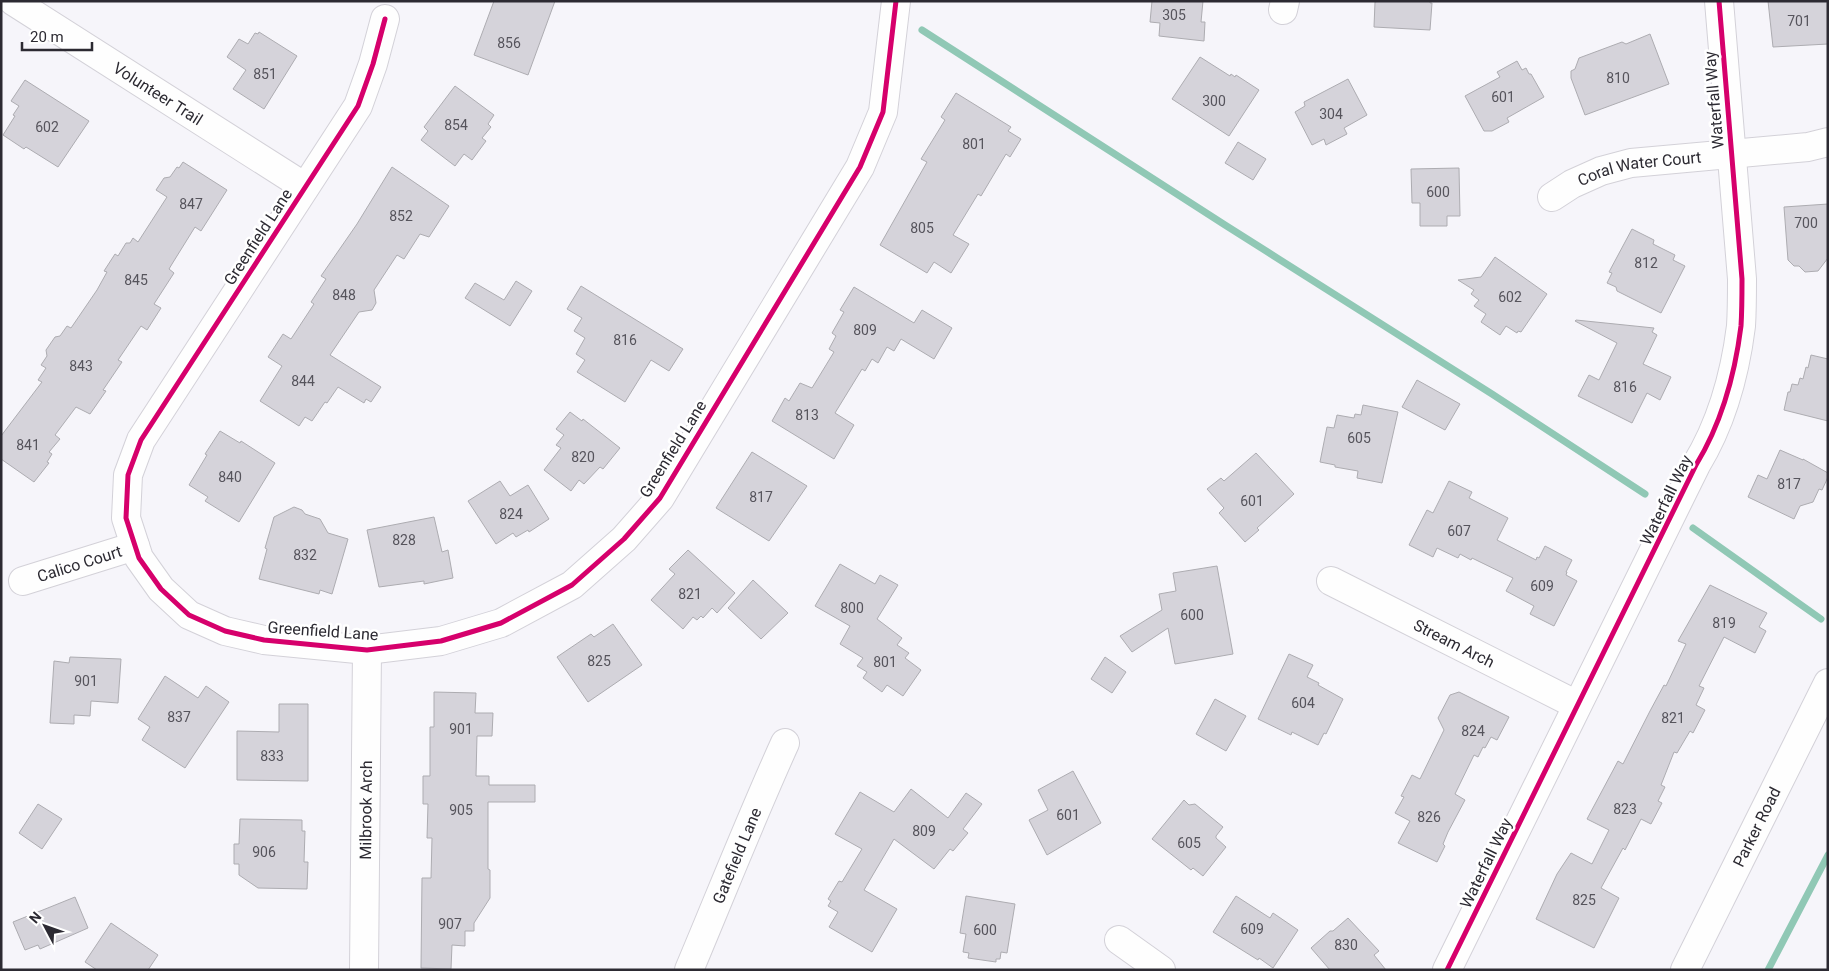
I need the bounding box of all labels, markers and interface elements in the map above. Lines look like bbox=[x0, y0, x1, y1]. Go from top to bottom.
house number: 305 bbox=[1162, 7, 1186, 23]
house number: 701 bbox=[1787, 13, 1811, 29]
scale bar bbox=[22, 20, 92, 52]
text: 20 m bbox=[30, 28, 64, 46]
house number: 856 bbox=[497, 35, 521, 51]
street label: Waterfall Way bbox=[1700, 50, 1728, 150]
street label: Volunteer Trail bbox=[110, 58, 206, 129]
house number: 851 bbox=[253, 66, 277, 82]
house number: 810 bbox=[1606, 70, 1630, 86]
house number: 601 bbox=[1491, 89, 1515, 105]
house number: 300 bbox=[1202, 93, 1226, 109]
house number: 304 bbox=[1319, 106, 1343, 122]
house number: 854 bbox=[444, 117, 468, 133]
house number: 602 bbox=[35, 119, 59, 135]
house number: 801 bbox=[962, 136, 986, 152]
street label: Coral Water Court bbox=[1574, 147, 1702, 190]
house number: 600 bbox=[1426, 184, 1450, 200]
street label: Greenfield Lane bbox=[220, 185, 296, 289]
house number: 847 bbox=[179, 196, 203, 212]
house number: 852 bbox=[389, 208, 413, 224]
house number: 700 bbox=[1794, 215, 1818, 231]
house number: 805 bbox=[910, 220, 934, 236]
house number: 812 bbox=[1634, 255, 1658, 271]
house number: 845 bbox=[124, 272, 148, 288]
house number: 848 bbox=[332, 287, 356, 303]
house number: 602 bbox=[1498, 289, 1522, 305]
house number: 809 bbox=[853, 322, 877, 338]
house number: 816 bbox=[613, 332, 637, 348]
house number: 843 bbox=[69, 358, 93, 374]
house number: 844 bbox=[291, 373, 315, 389]
house number: 816 bbox=[1613, 379, 1637, 395]
street label: Greenfield Lane bbox=[636, 397, 710, 501]
house number: 813 bbox=[795, 407, 819, 423]
house number: 605 bbox=[1347, 430, 1371, 446]
house number: 841 bbox=[16, 437, 40, 453]
house number: 820 bbox=[571, 449, 595, 465]
street label: Waterfall Way bbox=[1636, 451, 1696, 548]
house number: 840 bbox=[218, 469, 242, 485]
house number: 817 bbox=[1777, 476, 1801, 492]
house number: 817 bbox=[749, 489, 773, 505]
house number: 601 bbox=[1240, 493, 1264, 509]
house number: 824 bbox=[499, 506, 523, 522]
house number: 607 bbox=[1447, 523, 1471, 539]
house number: 828 bbox=[392, 532, 416, 548]
street label: Calico Court bbox=[35, 541, 124, 586]
house number: 832 bbox=[293, 547, 317, 563]
house number: 609 bbox=[1530, 578, 1554, 594]
house number: 821 bbox=[678, 586, 702, 602]
house number: 800 bbox=[840, 600, 864, 616]
house number: 600 bbox=[1180, 607, 1204, 623]
street label: Stream Arch bbox=[1411, 615, 1498, 671]
house number: 819 bbox=[1712, 615, 1736, 631]
street label: Greenfield Lane bbox=[267, 618, 379, 644]
house number: 825 bbox=[587, 653, 611, 669]
house number: 801 bbox=[873, 654, 897, 670]
house number: 901 bbox=[74, 673, 98, 689]
house number: 604 bbox=[1291, 695, 1315, 711]
house number: 837 bbox=[167, 709, 191, 725]
house number: 821 bbox=[1661, 710, 1685, 726]
house number: 901 bbox=[449, 721, 473, 737]
house number: 824 bbox=[1461, 723, 1485, 739]
house number: 833 bbox=[260, 748, 284, 764]
street label: Milbrook Arch bbox=[356, 760, 375, 860]
street label: Parker Road bbox=[1729, 784, 1784, 870]
house number: 823 bbox=[1613, 801, 1637, 817]
house number: 905 bbox=[449, 802, 473, 818]
street label: Gatefield Lane bbox=[708, 805, 765, 906]
house number: 601 bbox=[1056, 807, 1080, 823]
house number: 826 bbox=[1417, 809, 1441, 825]
street label: Waterfall Way bbox=[1456, 814, 1516, 911]
house number: 809 bbox=[912, 823, 936, 839]
house number: 605 bbox=[1177, 835, 1201, 851]
house number: 906 bbox=[252, 844, 276, 860]
house number: 825 bbox=[1572, 892, 1596, 908]
north arrow bbox=[20, 901, 70, 951]
text: N bbox=[26, 908, 44, 926]
house number: 907 bbox=[438, 916, 462, 932]
house number: 609 bbox=[1240, 921, 1264, 937]
house number: 600 bbox=[973, 922, 997, 938]
house number: 830 bbox=[1334, 937, 1358, 953]

